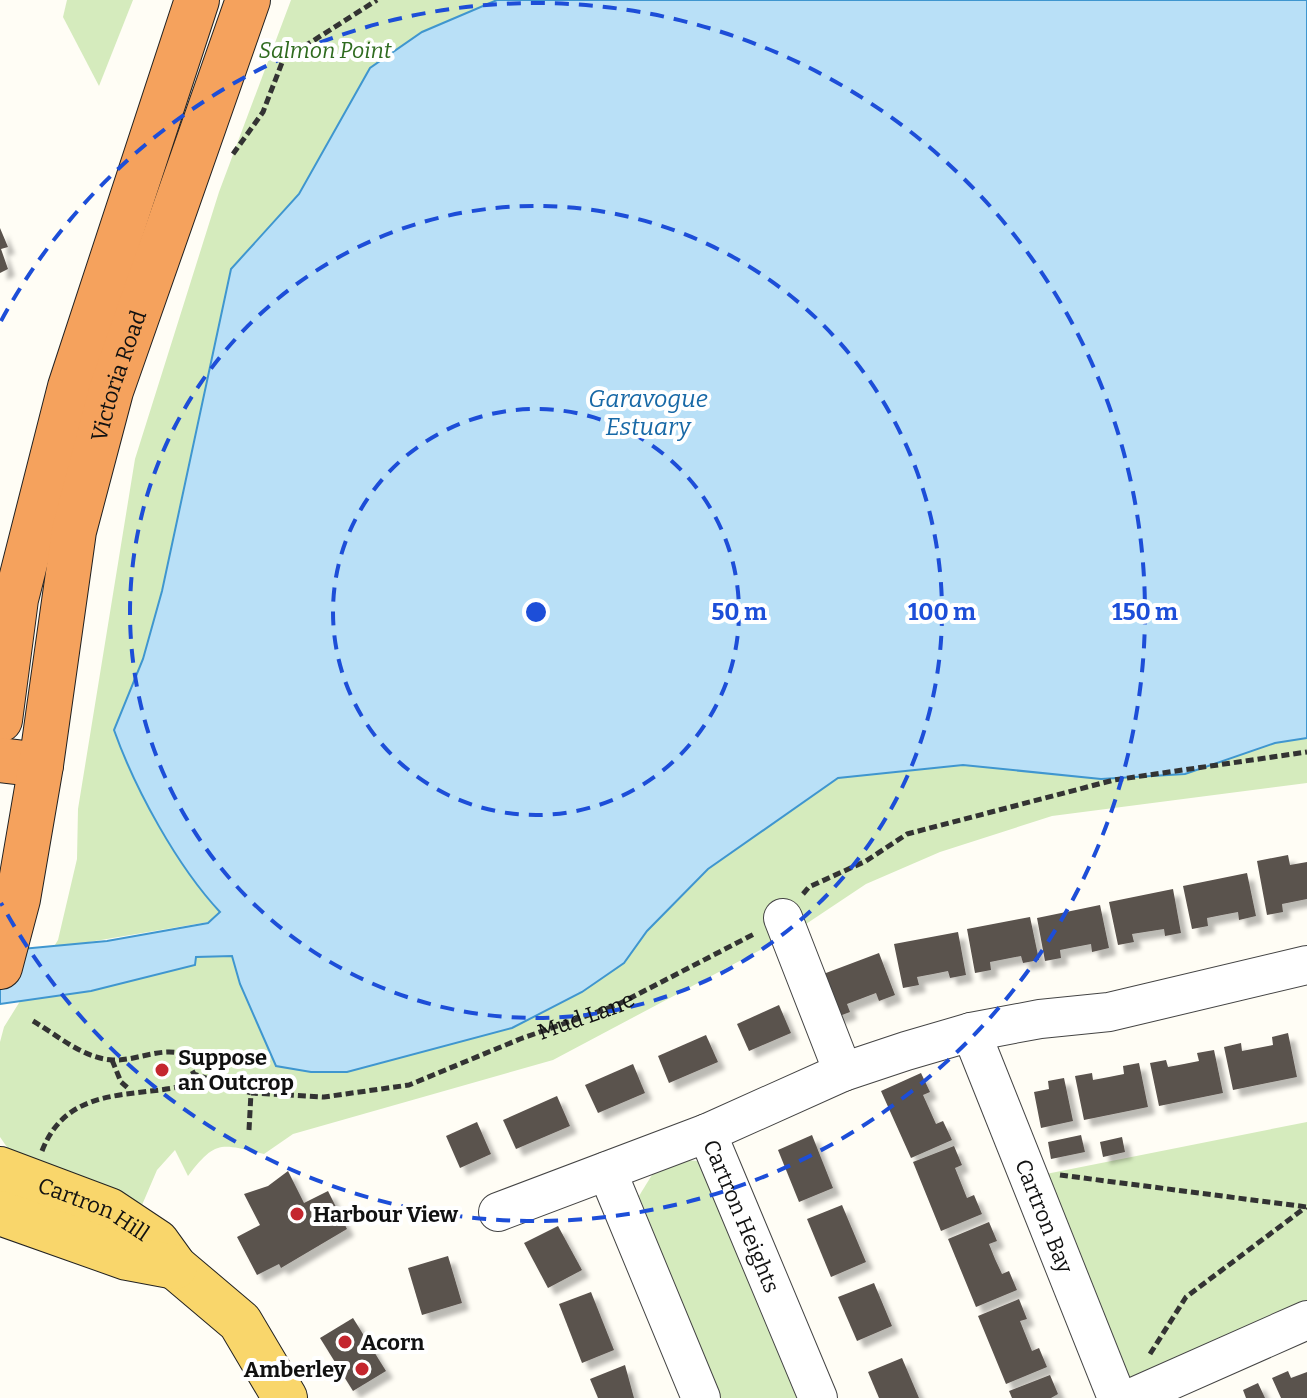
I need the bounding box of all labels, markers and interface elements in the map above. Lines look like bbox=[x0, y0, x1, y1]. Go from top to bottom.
park label: Salmon Point bbox=[258, 37, 392, 64]
street label: Victoria Road bbox=[85, 307, 152, 444]
water label: Garavogue Estuary bbox=[588, 385, 708, 441]
centre of rings bbox=[522, 598, 550, 626]
text: 50 m bbox=[711, 598, 767, 626]
text: 100 m bbox=[908, 598, 976, 626]
text: 150 m bbox=[1112, 598, 1178, 626]
street label: Mud Lane bbox=[534, 985, 639, 1046]
place label: Suppose an Outcrop bbox=[178, 1044, 294, 1096]
marker: Suppose an Outcrop bbox=[153, 1061, 171, 1079]
street label: Cartron Heights bbox=[697, 1136, 785, 1297]
street label: Cartron Bay bbox=[1009, 1155, 1079, 1277]
street label: Cartron Hill bbox=[34, 1172, 154, 1247]
place label: Harbour View bbox=[313, 1201, 459, 1228]
marker: Harbour View bbox=[288, 1205, 306, 1223]
place label: Acorn bbox=[361, 1329, 424, 1356]
marker: Acorn bbox=[336, 1333, 354, 1351]
place label: Amberley bbox=[244, 1356, 347, 1383]
marker: Amberley bbox=[353, 1360, 371, 1378]

